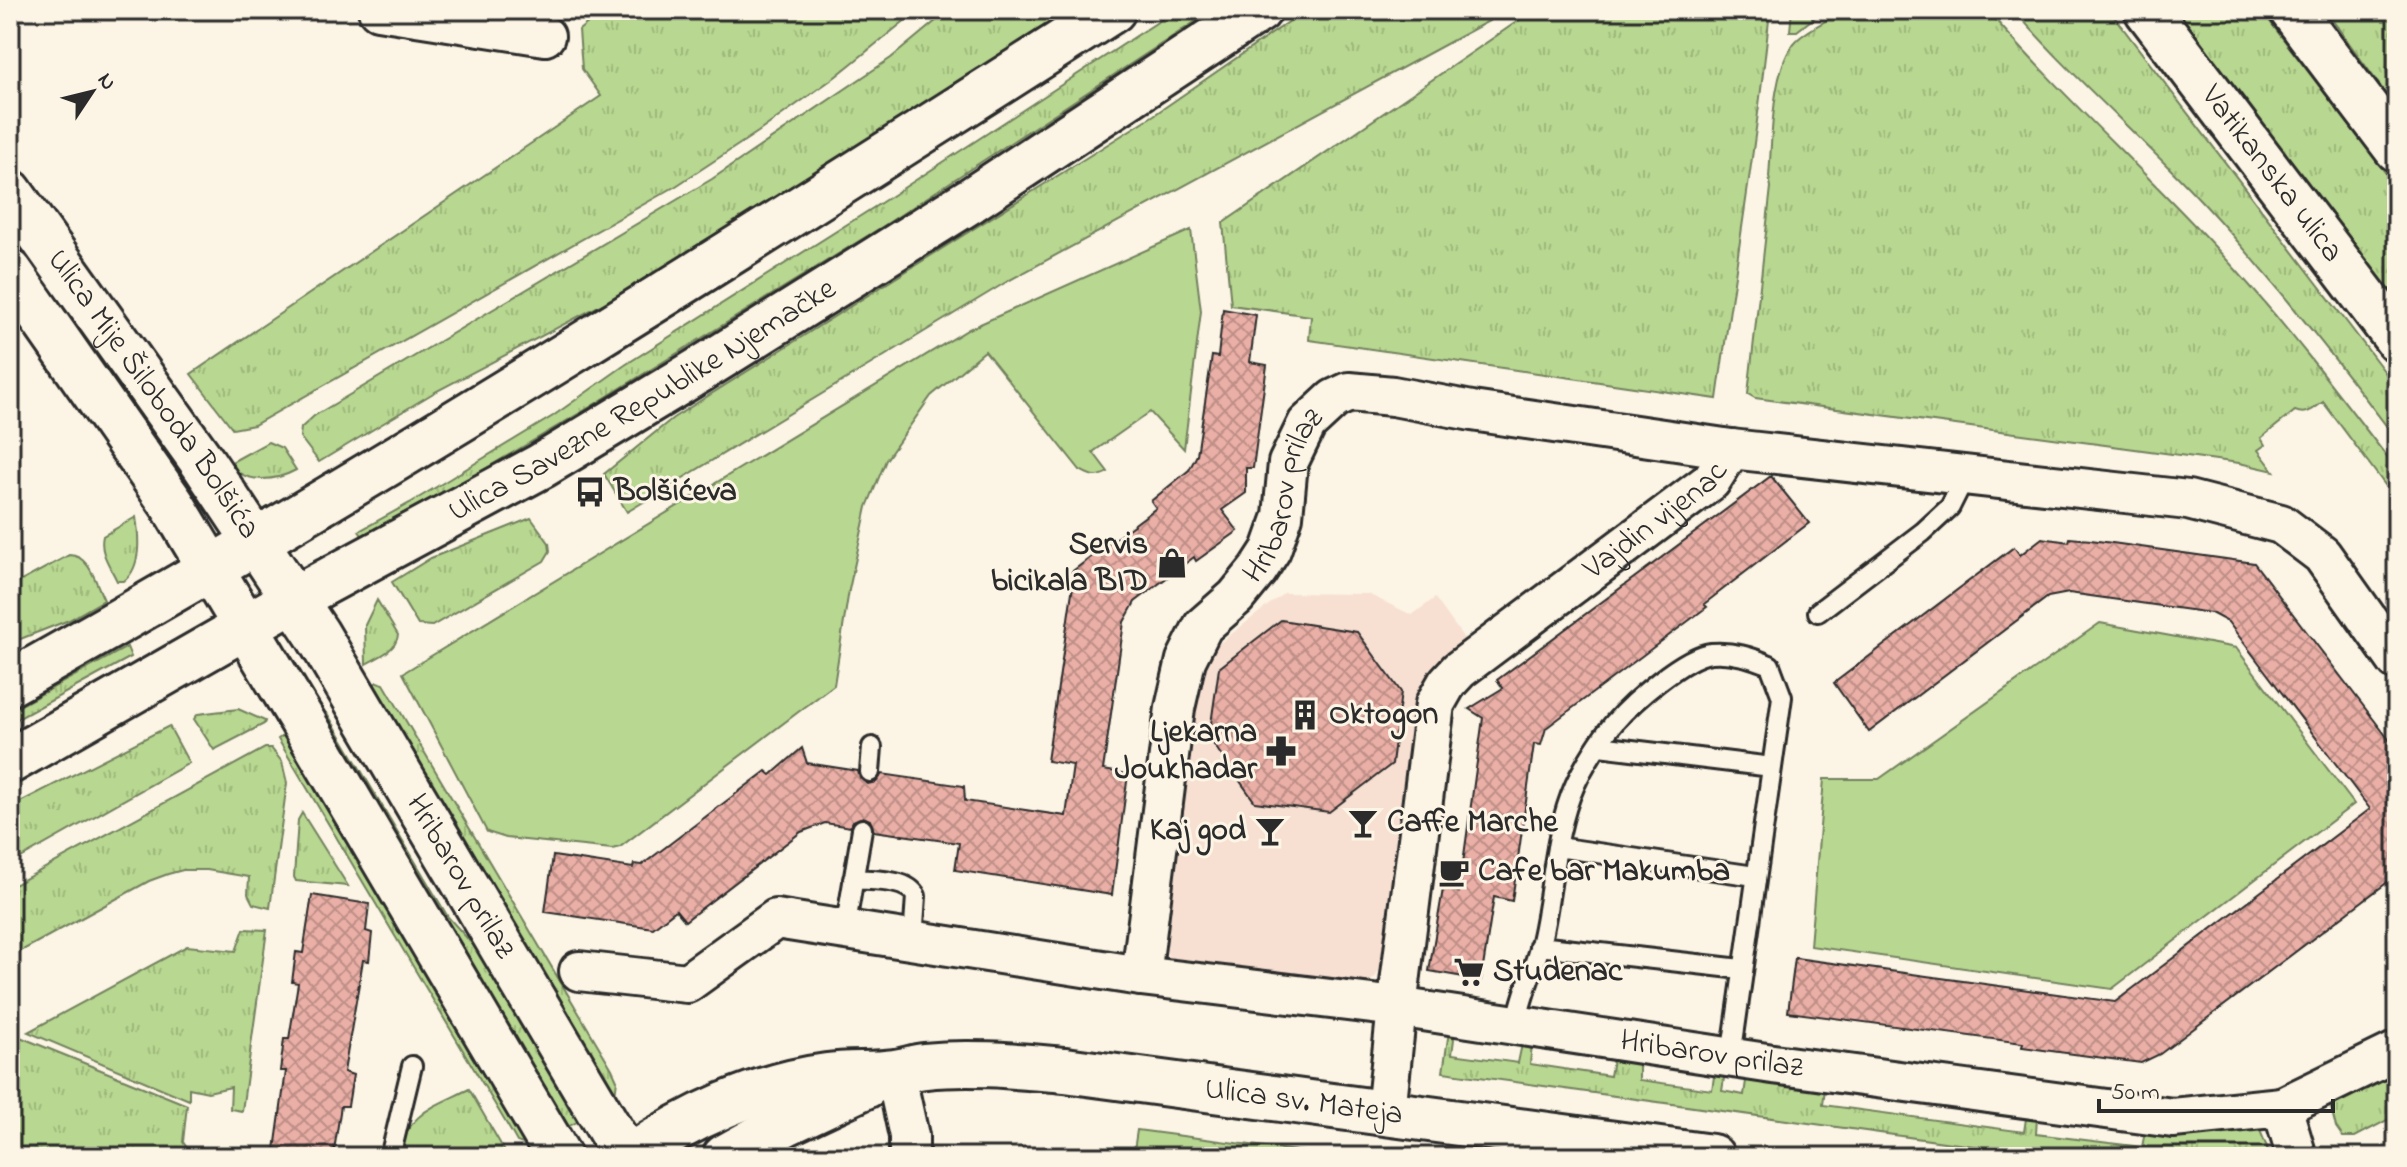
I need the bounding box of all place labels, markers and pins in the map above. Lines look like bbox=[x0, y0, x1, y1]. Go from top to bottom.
place label: Bolšićeva bbox=[612, 469, 737, 516]
bus stop icon: Bolšićeva bbox=[573, 475, 607, 509]
place label: Servis bicikala BID bbox=[991, 522, 1148, 606]
shop icon: Servis bicikala BID bbox=[1155, 546, 1189, 580]
place label: Oktogon bbox=[1329, 692, 1438, 740]
building icon: Oktogon bbox=[1288, 698, 1322, 732]
place label: Ljekarna Joukhadar bbox=[1115, 710, 1258, 794]
pharmacy icon: Ljekarna Joukhadar bbox=[1264, 734, 1298, 768]
place label: Caffe Marche bbox=[1387, 800, 1559, 847]
bar icon: Caffe Marche bbox=[1346, 806, 1380, 840]
place label: Kaj god bbox=[1150, 808, 1246, 856]
bar icon: Kaj god bbox=[1253, 814, 1287, 848]
place label: Cafe bar Makumba bbox=[1478, 849, 1730, 896]
cafe icon: Cafe bar Makumba bbox=[1437, 855, 1471, 889]
place label: Studenac bbox=[1493, 949, 1623, 996]
supermarket icon: Studenac bbox=[1452, 955, 1486, 989]

